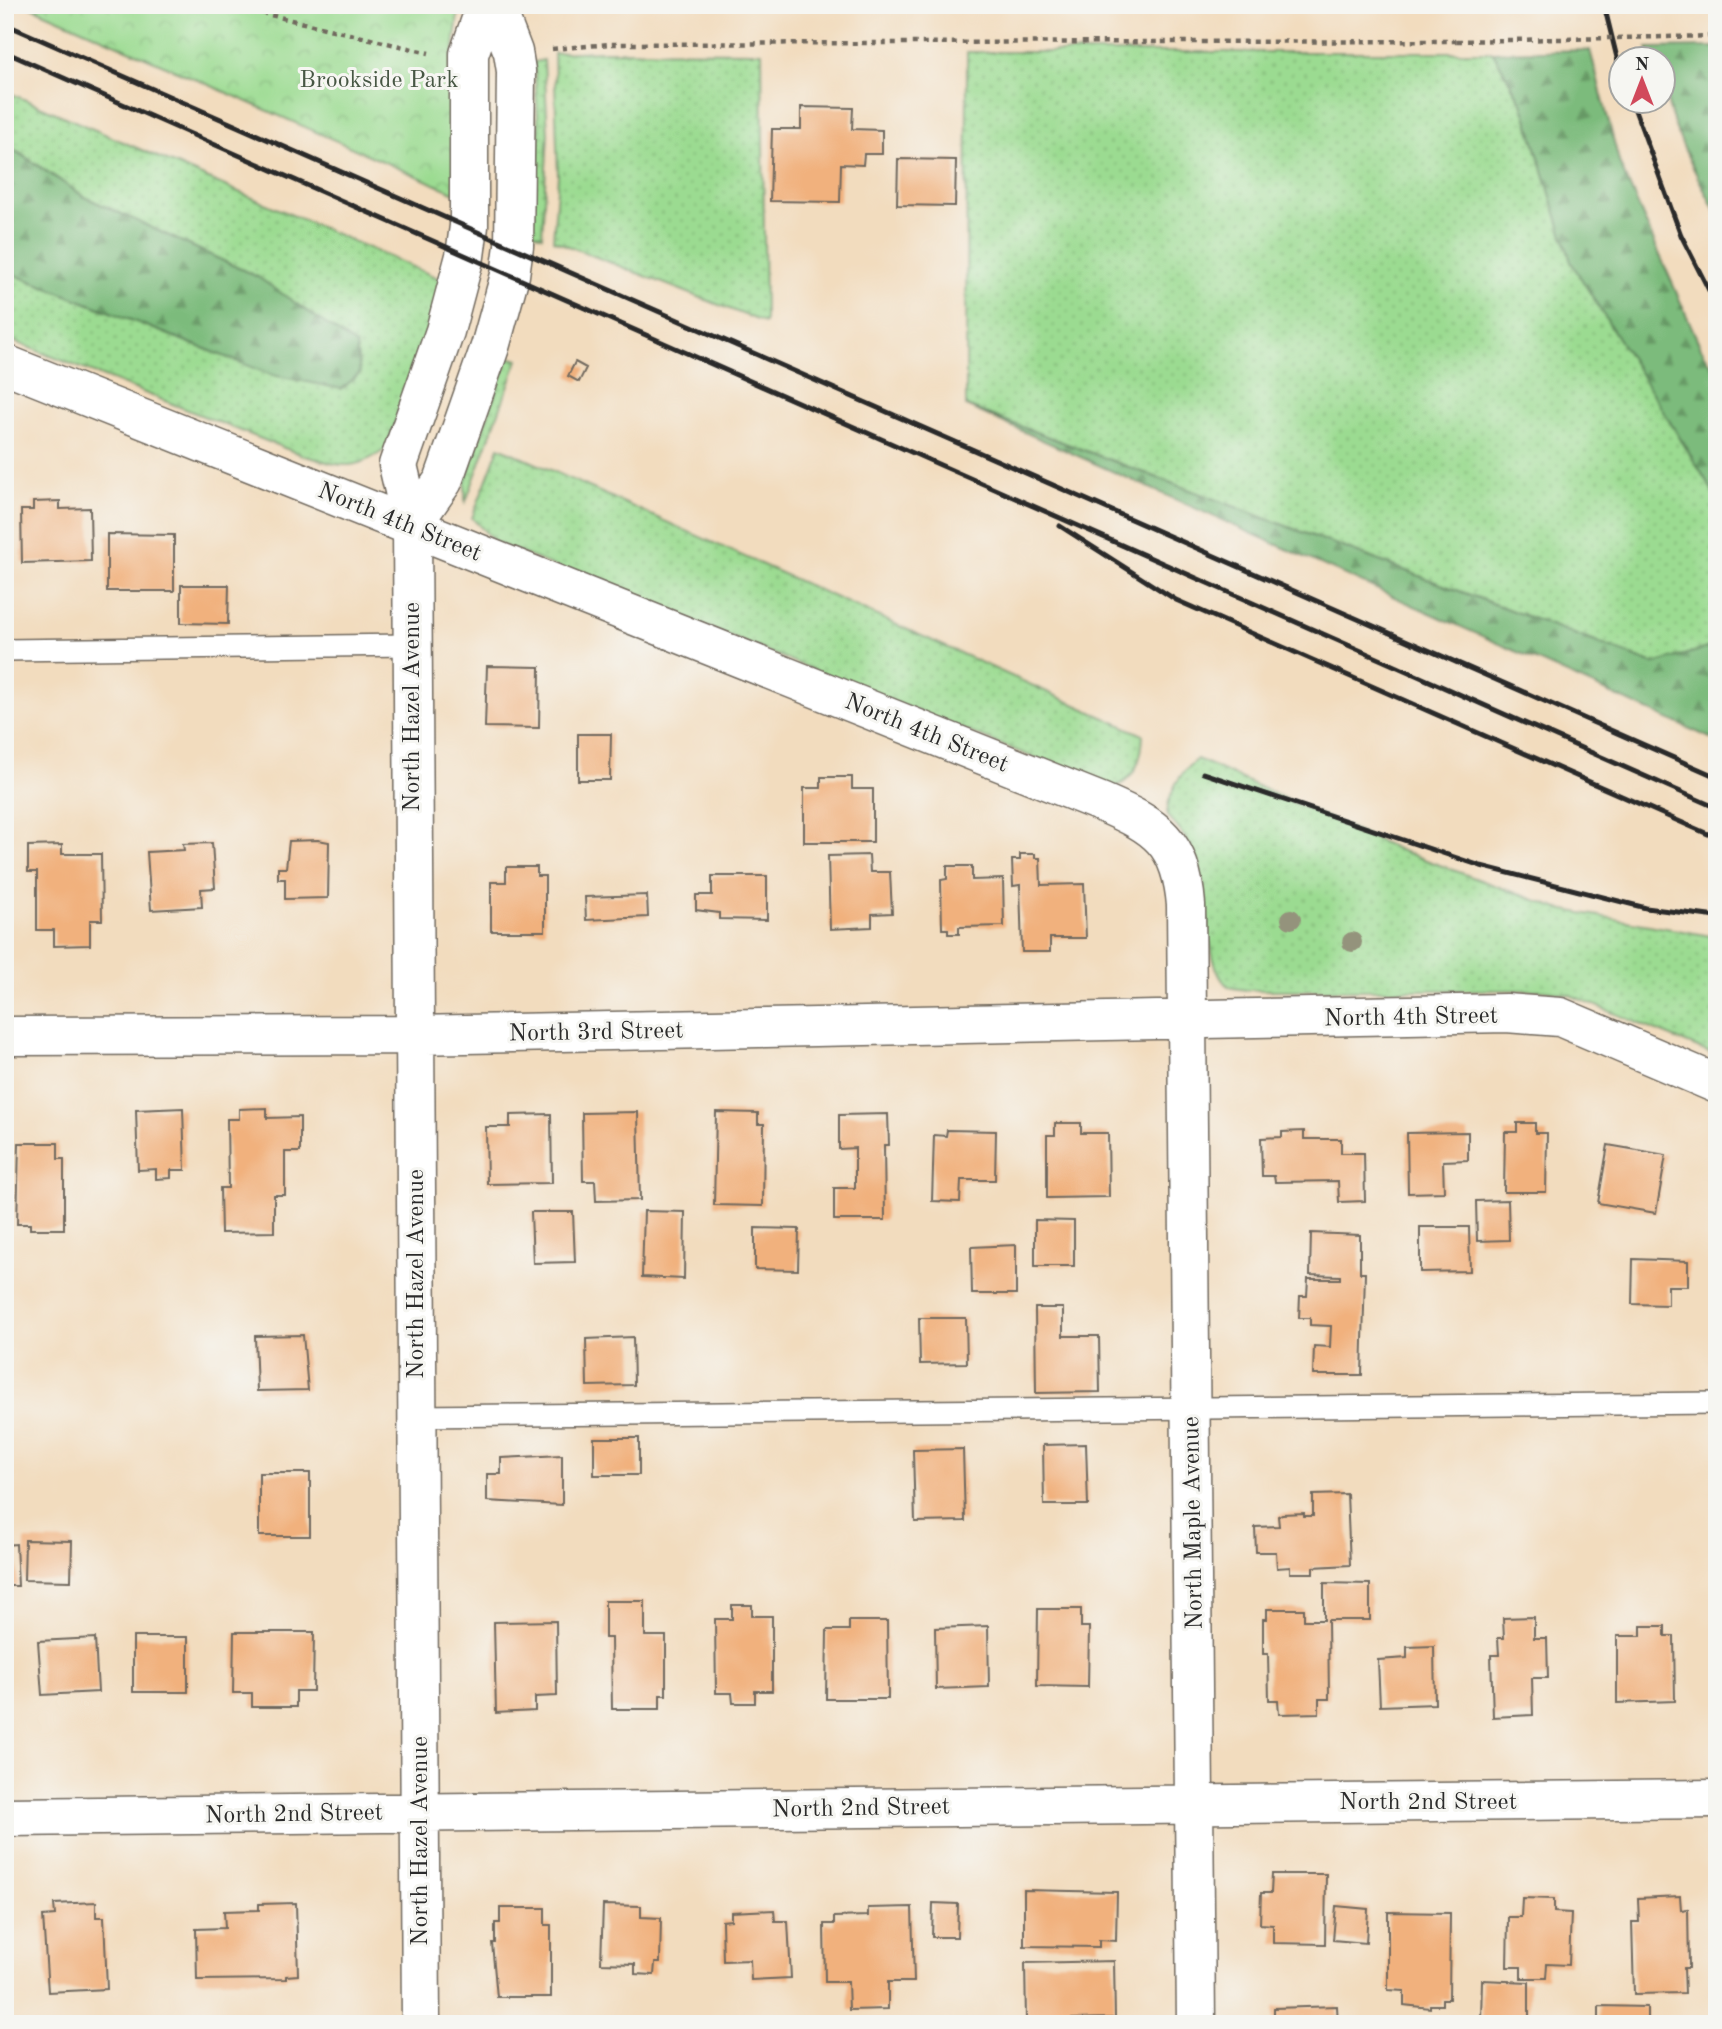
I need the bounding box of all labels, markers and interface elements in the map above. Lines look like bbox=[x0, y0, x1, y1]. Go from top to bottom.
north arrow bbox=[1606, 46, 1676, 116]
text: N bbox=[1635, 56, 1650, 75]
park label: Brookside Park bbox=[299, 69, 459, 93]
street label: North 4th Street bbox=[314, 479, 484, 567]
street label: North Hazel Avenue bbox=[401, 602, 425, 812]
street label: North 4th Street bbox=[841, 690, 1011, 778]
street label: North 4th Street bbox=[1324, 1004, 1498, 1032]
street label: North 3rd Street bbox=[508, 1019, 684, 1047]
street label: North Hazel Avenue bbox=[405, 1169, 429, 1379]
street label: North Maple Avenue bbox=[1180, 1416, 1208, 1630]
street label: North Hazel Avenue bbox=[409, 1736, 433, 1946]
street label: North 2nd Street bbox=[1339, 1791, 1517, 1815]
street label: North 2nd Street bbox=[772, 1795, 950, 1823]
street label: North 2nd Street bbox=[205, 1801, 383, 1829]

